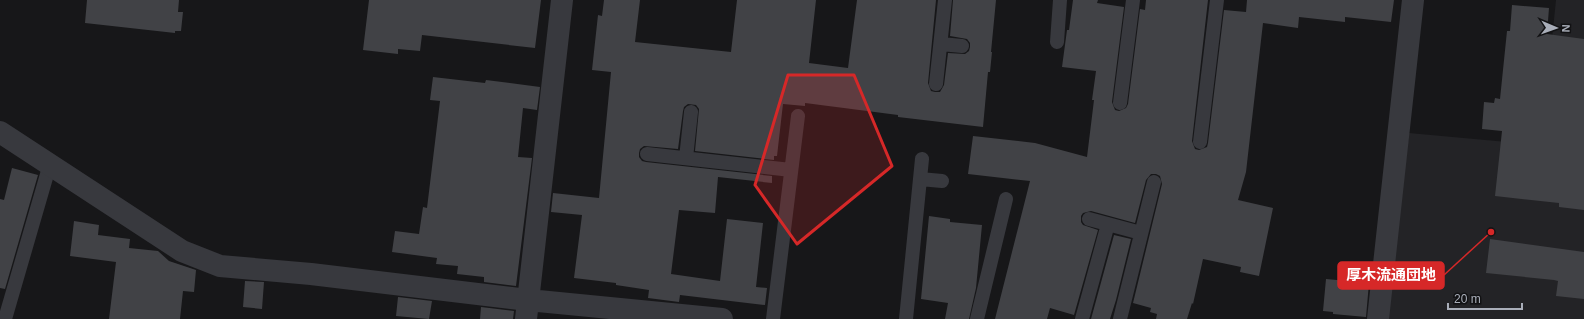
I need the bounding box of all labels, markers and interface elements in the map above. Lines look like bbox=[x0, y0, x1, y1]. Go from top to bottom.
north arrow bbox=[1536, 8, 1576, 48]
text: N bbox=[1560, 24, 1572, 33]
callout: 厚木流通団地 bbox=[1338, 262, 1444, 289]
text: 厚木流通団地 bbox=[1346, 266, 1436, 283]
scale bar bbox=[1448, 285, 1522, 311]
text: 20 m bbox=[1454, 292, 1481, 306]

